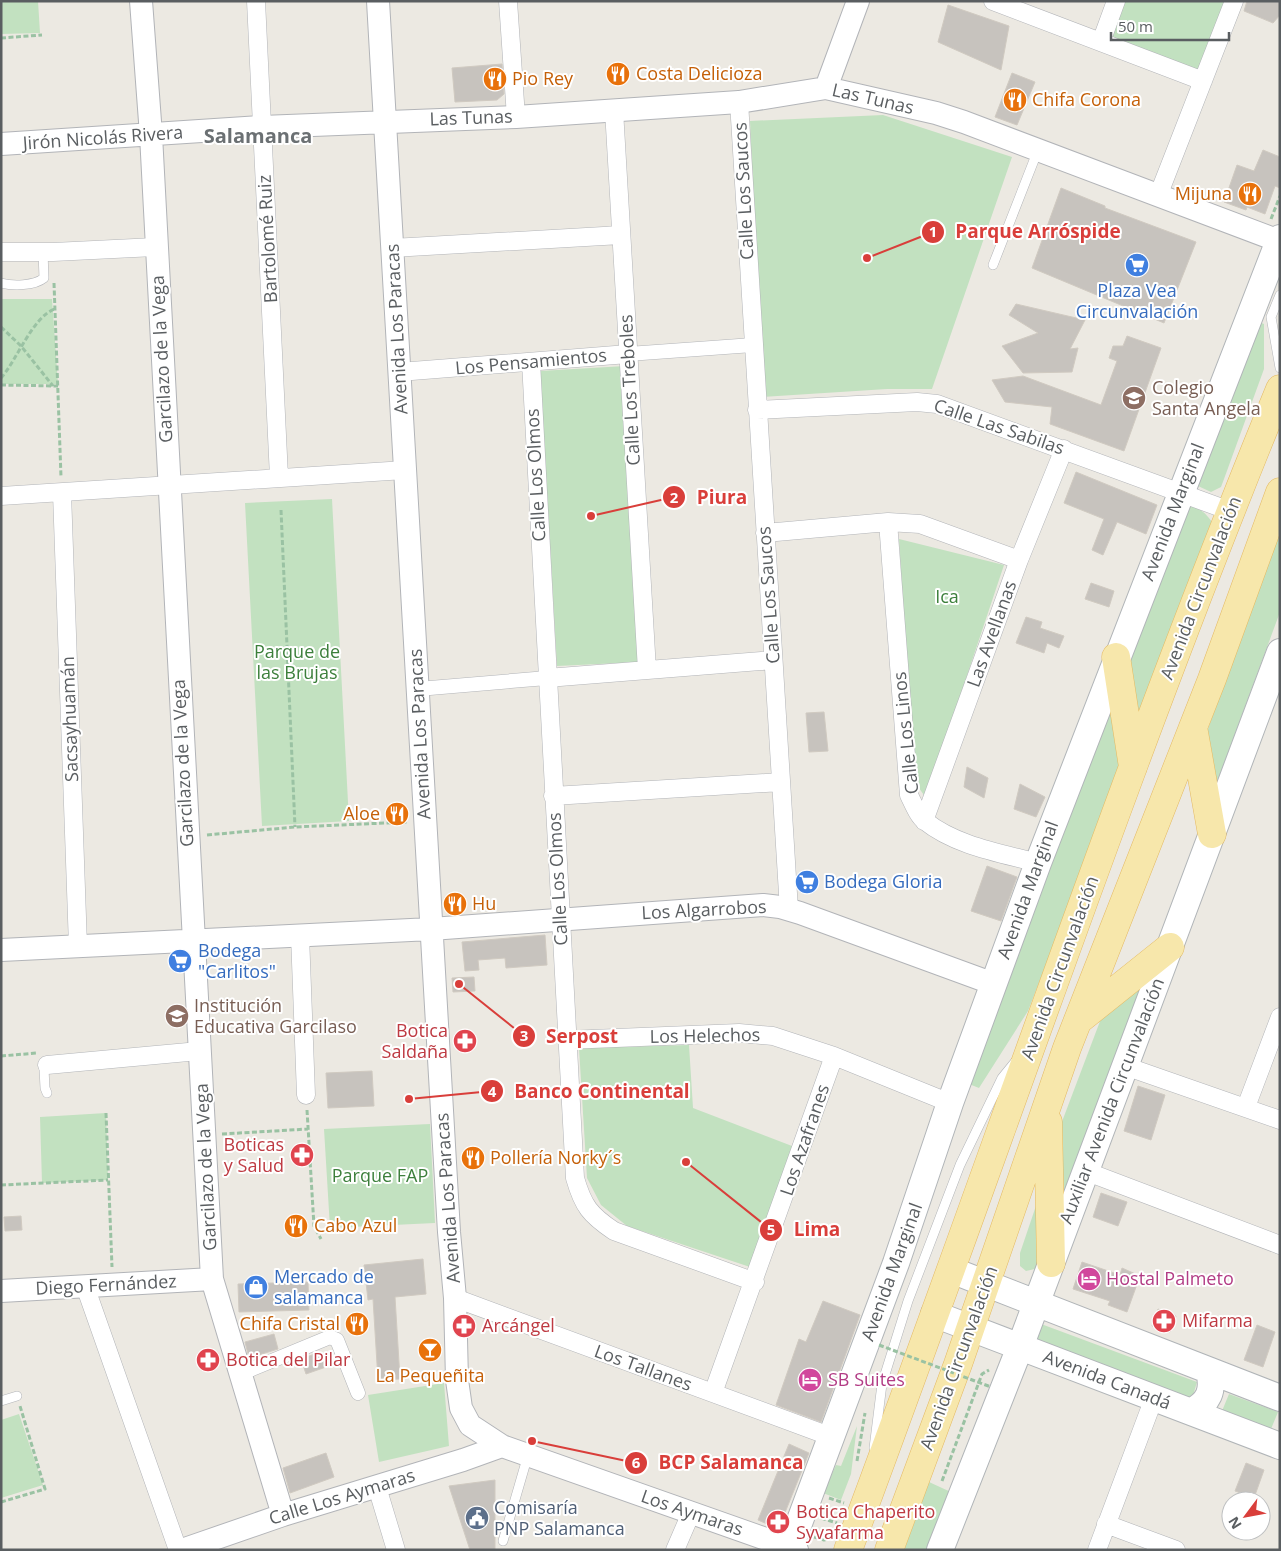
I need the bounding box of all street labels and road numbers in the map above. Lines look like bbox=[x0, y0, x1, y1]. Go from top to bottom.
street label: Las Tunas bbox=[830, 77, 916, 119]
street label: Las Tunas bbox=[429, 104, 513, 130]
street label: Jirón Nicolás Rivera bbox=[20, 119, 184, 155]
street label: Calle Los Saucos bbox=[727, 122, 759, 260]
street label: Bartolomé Ruiz bbox=[252, 174, 282, 304]
street label: Avenida Los Paracas bbox=[380, 243, 412, 415]
street label: Garcilazo de la Vega bbox=[145, 275, 177, 443]
street label: Calle Los Treboles bbox=[613, 314, 645, 466]
street label: Los Pensamientos bbox=[454, 342, 608, 380]
street label: Calle Las Sabilas bbox=[931, 393, 1068, 460]
street label: Calle Los Olmos bbox=[520, 408, 550, 542]
street label: Avenida Marginal bbox=[1135, 440, 1209, 584]
street label: Avenida Circunvalación bbox=[1154, 493, 1246, 683]
street label: Calle Los Saucos bbox=[751, 526, 785, 665]
street label: Las Avellanas bbox=[961, 577, 1021, 690]
street label: Avenida Los Paracas bbox=[403, 648, 435, 820]
street label: Sacsayhuamán bbox=[55, 656, 83, 782]
street label: Calle Los Linos bbox=[887, 671, 923, 796]
street label: Garcilazo de la Vega bbox=[166, 679, 198, 847]
street label: Calle Los Olmos bbox=[542, 812, 572, 946]
street label: Avenida Marginal bbox=[991, 817, 1063, 962]
street label: Avenida Circunvalación bbox=[1015, 872, 1104, 1063]
street label: Los Algarrobos bbox=[641, 894, 767, 924]
street label: Auxiliar Avenida Circunvalación bbox=[1053, 974, 1169, 1227]
street label: Los Helechos bbox=[649, 1022, 760, 1048]
street label: Los Azafranes bbox=[774, 1081, 834, 1199]
street label: Garcilazo de la Vega bbox=[189, 1083, 221, 1251]
street label: Avenida Los Paracas bbox=[429, 1112, 465, 1284]
street label: Avenida Marginal bbox=[855, 1199, 927, 1344]
street label: Avenida Circunvalación bbox=[914, 1262, 1003, 1453]
street label: Diego Fernández bbox=[35, 1268, 177, 1300]
street label: Los Tallanes bbox=[591, 1338, 695, 1396]
street label: Avenida Canadá bbox=[1040, 1344, 1175, 1414]
street label: Calle Los Aymaras bbox=[266, 1462, 418, 1530]
street label: Los Aymaras bbox=[638, 1483, 747, 1541]

